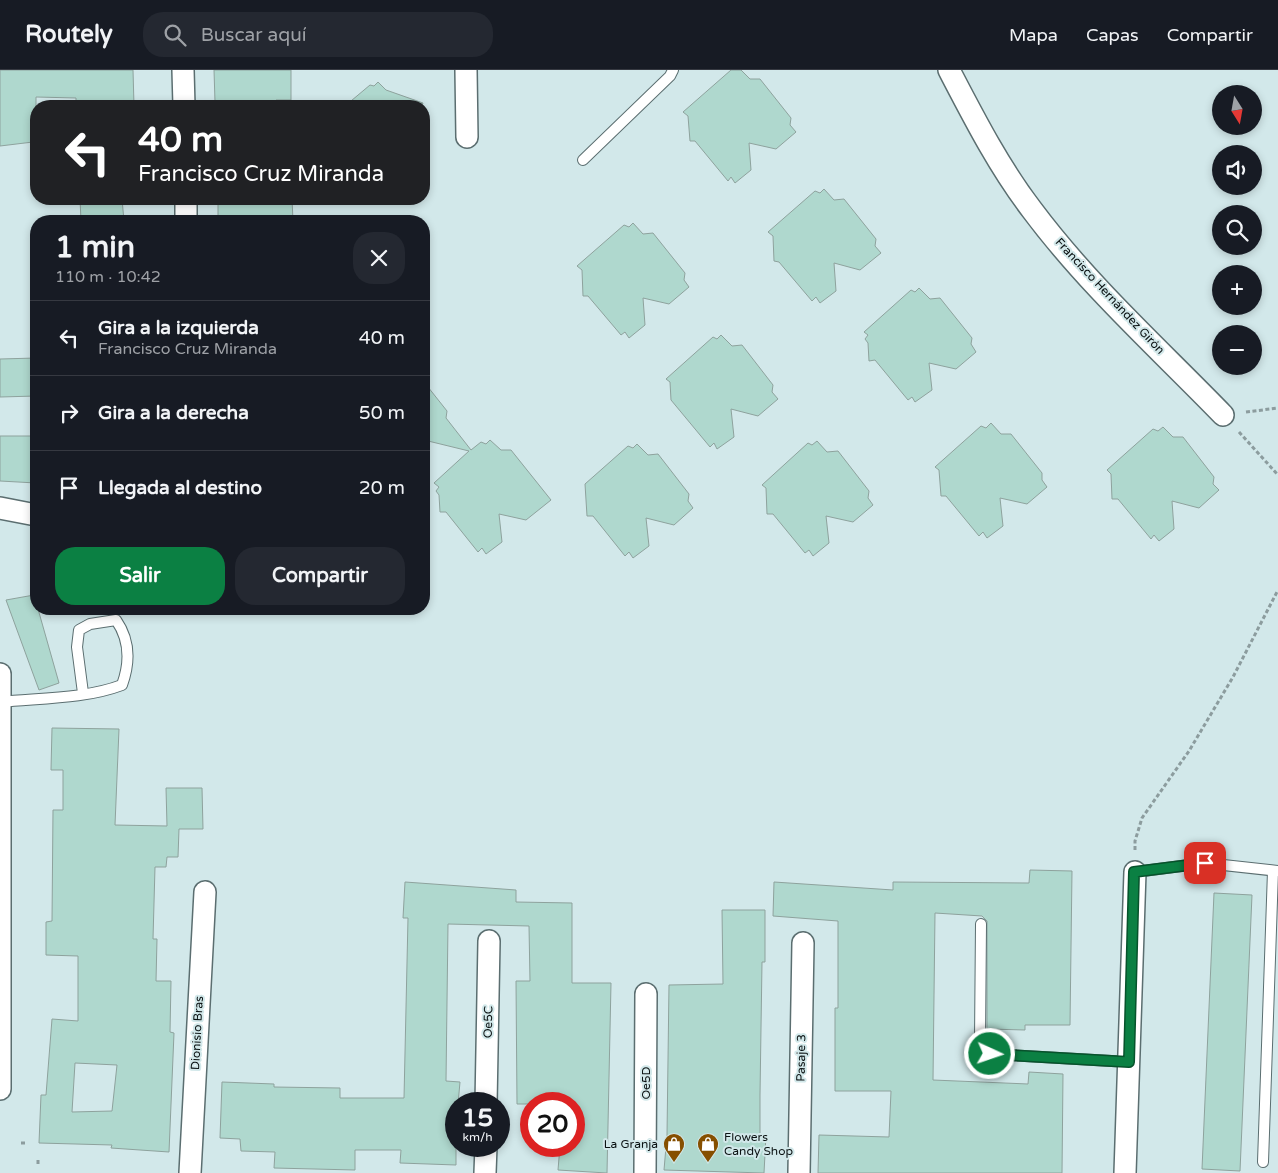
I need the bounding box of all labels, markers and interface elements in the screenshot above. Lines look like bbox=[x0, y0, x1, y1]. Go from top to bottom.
search box bbox=[143, 12, 493, 57]
text: Routely bbox=[25, 20, 113, 49]
icon: search bbox=[161, 21, 189, 49]
text: Buscar aquí bbox=[201, 24, 306, 46]
text: Mapa bbox=[1009, 24, 1058, 46]
text: Capas bbox=[1086, 24, 1139, 46]
text: Compartir bbox=[1167, 24, 1253, 46]
north arrow bbox=[1212, 85, 1262, 135]
map controls bbox=[1212, 85, 1262, 375]
text: 40 m bbox=[138, 119, 223, 161]
icon: left bbox=[55, 120, 120, 185]
button: sound bbox=[1212, 145, 1262, 195]
text: Francisco Cruz Miranda bbox=[138, 161, 384, 187]
button: search bbox=[1212, 205, 1262, 255]
text: 1 min bbox=[55, 229, 135, 266]
button: close bbox=[353, 232, 405, 284]
street label: Francisco Hernández Girón bbox=[1052, 235, 1168, 357]
button: + bbox=[1212, 265, 1262, 315]
text: 110 m · 10:42 bbox=[55, 267, 161, 287]
text: Gira a la izquierda bbox=[98, 317, 259, 339]
icon: left bbox=[55, 324, 83, 352]
button: − bbox=[1212, 325, 1262, 375]
text: 40 m bbox=[359, 327, 405, 349]
text: Francisco Cruz Miranda bbox=[98, 339, 277, 359]
icon: right bbox=[55, 399, 83, 427]
text: Gira a la derecha bbox=[98, 402, 249, 424]
text: 50 m bbox=[359, 402, 405, 424]
icon: arrive bbox=[55, 474, 83, 502]
text: Llegada al destino bbox=[98, 477, 262, 499]
text: 20 m bbox=[359, 477, 405, 499]
button: Salir bbox=[55, 547, 225, 605]
button: Compartir bbox=[235, 547, 405, 605]
pin bbox=[1184, 842, 1226, 884]
icon: arrive bbox=[1191, 849, 1219, 877]
street label: Dionisio Bras bbox=[188, 995, 206, 1070]
street label: Oe5C bbox=[481, 1006, 495, 1038]
position arrow bbox=[963, 1027, 1015, 1079]
street label: Pasaje 3 bbox=[794, 1034, 808, 1082]
street label: Oe5D bbox=[639, 1067, 653, 1099]
speed limit sign: 20 bbox=[520, 1092, 585, 1157]
text: 15 bbox=[462, 1103, 493, 1133]
text: km/h bbox=[462, 1130, 493, 1144]
place label: Flowers Candy Shop bbox=[724, 1130, 793, 1158]
shop icon: La Granja bbox=[662, 1132, 686, 1163]
shop icon: Flowers Candy Shop bbox=[696, 1132, 720, 1163]
place label: La Granja bbox=[604, 1137, 658, 1151]

